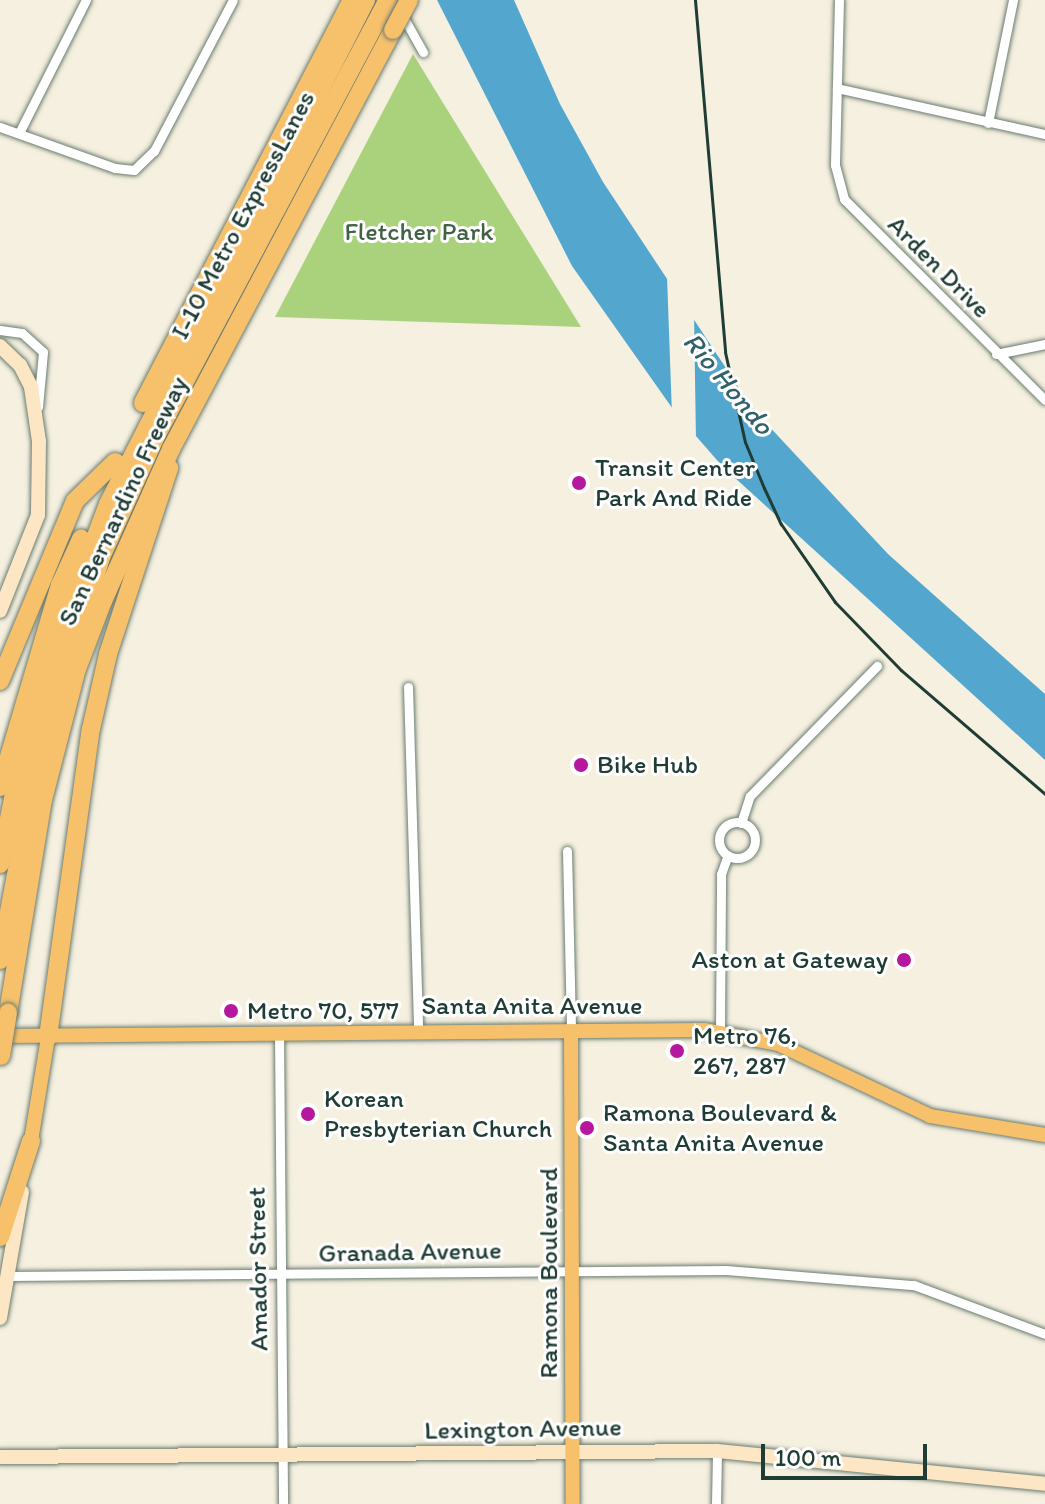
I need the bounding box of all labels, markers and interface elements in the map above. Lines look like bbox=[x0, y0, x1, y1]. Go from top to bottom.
street label: I-10 Metro ExpressLanes bbox=[164, 86, 322, 344]
street label: Arden Drive bbox=[881, 209, 997, 325]
park label: Fletcher Park bbox=[345, 216, 493, 248]
water label: Rio Hondo bbox=[676, 325, 782, 441]
street label: San Bernardino Freeway bbox=[52, 372, 194, 630]
place label: Transit Center Park And Ride bbox=[595, 452, 756, 514]
marker: Transit Center Park And Ride bbox=[570, 474, 588, 492]
place label: Bike Hub bbox=[597, 749, 698, 781]
marker: Bike Hub bbox=[572, 756, 590, 774]
place label: Aston at Gateway bbox=[690, 944, 888, 976]
marker: Aston at Gateway bbox=[895, 951, 913, 969]
street label: Santa Anita Avenue bbox=[423, 990, 641, 1022]
place label: Metro 70, 577 bbox=[247, 995, 399, 1027]
marker: Metro 70, 577 bbox=[222, 1002, 240, 1020]
place label: Metro 76, 267, 287 bbox=[693, 1020, 797, 1082]
marker: Metro 76, 267, 287 bbox=[668, 1042, 686, 1060]
place label: Korean Presbyterian Church bbox=[324, 1083, 553, 1144]
place label: Ramona Boulevard & Santa Anita Avenue bbox=[603, 1097, 838, 1158]
marker: Korean Presbyterian Church bbox=[299, 1105, 317, 1123]
marker: Ramona Boulevard & Santa Anita Avenue bbox=[578, 1119, 596, 1137]
street label: Ramona Boulevard bbox=[533, 1167, 565, 1379]
street label: Amador Street bbox=[241, 1187, 275, 1351]
street label: Granada Avenue bbox=[318, 1235, 502, 1269]
street label: Lexington Avenue bbox=[425, 1412, 621, 1446]
scale bar bbox=[765, 1428, 931, 1478]
text: 100 m bbox=[775, 1443, 841, 1472]

